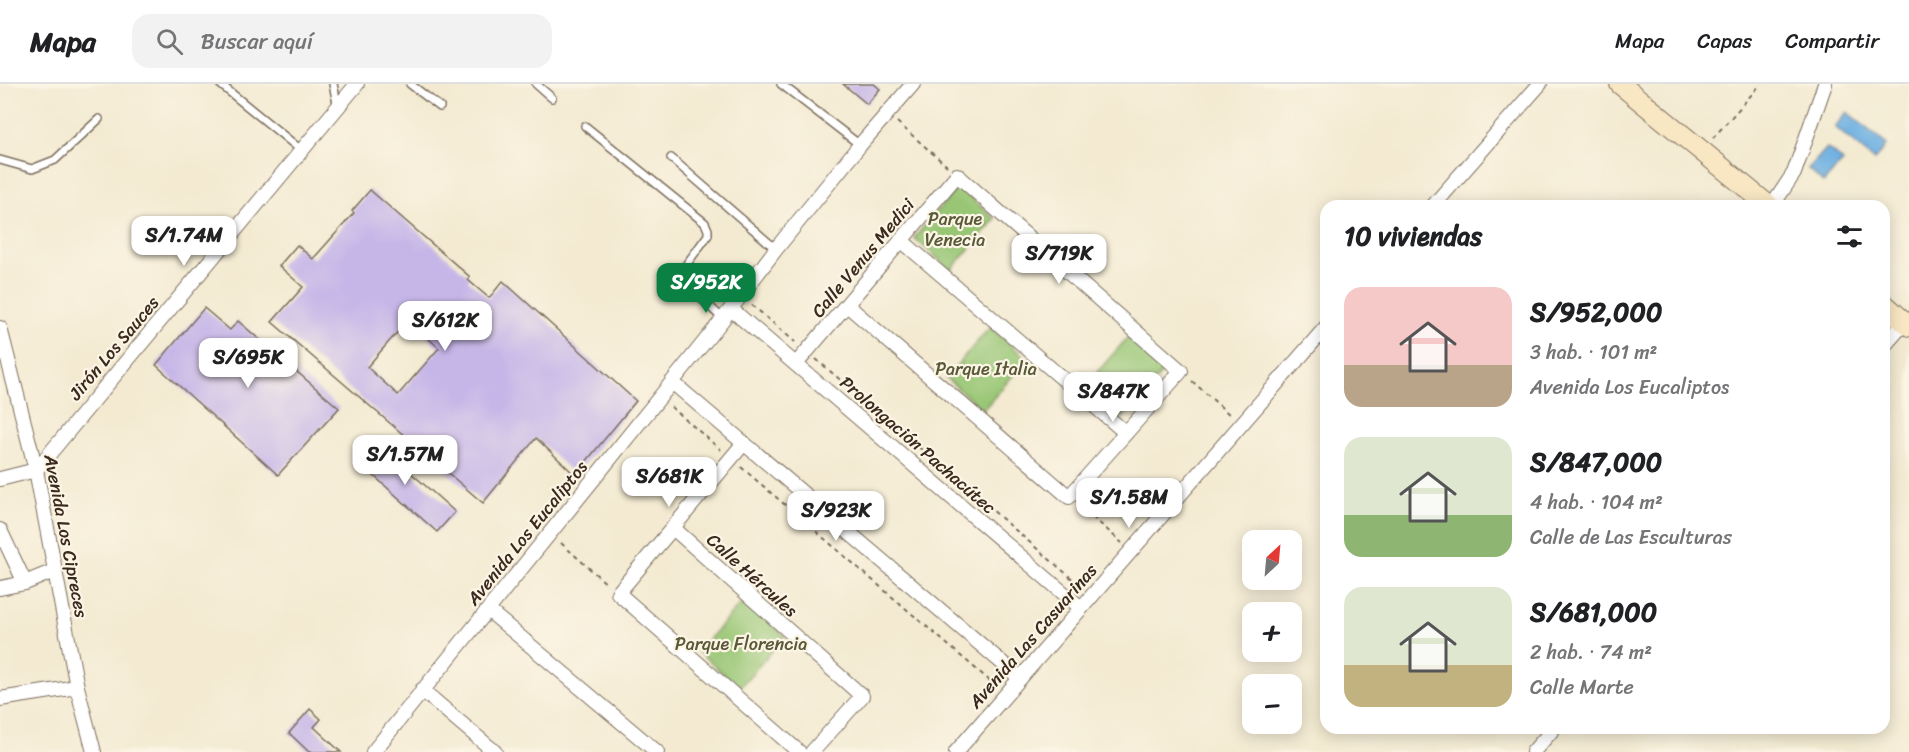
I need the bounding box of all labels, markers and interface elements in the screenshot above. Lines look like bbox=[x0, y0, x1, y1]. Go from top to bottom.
search box bbox=[132, 14, 552, 68]
text: Mapa bbox=[30, 17, 96, 66]
text: Buscar aquí bbox=[201, 22, 313, 61]
text: Mapa bbox=[1615, 22, 1664, 60]
text: Capas bbox=[1697, 22, 1752, 60]
text: Compartir bbox=[1785, 22, 1879, 60]
icon: search bbox=[153, 25, 186, 58]
street label: Calle Venus Medici bbox=[803, 190, 924, 325]
park label: Parque Venecia bbox=[925, 203, 985, 256]
text: 10 viviendas bbox=[1344, 213, 1482, 259]
pin: S/1.74M bbox=[129, 216, 239, 267]
text: S/1.74M bbox=[145, 218, 223, 253]
icon: filters bbox=[1833, 220, 1866, 253]
pin: S/719K bbox=[1010, 234, 1108, 285]
text: S/719K bbox=[1026, 236, 1092, 271]
pin: S/952K bbox=[657, 263, 755, 314]
text: S/952K bbox=[671, 265, 741, 300]
street label: Jirón Los Sauces bbox=[60, 288, 168, 408]
text: S/952,000 bbox=[1530, 289, 1662, 335]
pin: S/612K bbox=[396, 301, 494, 352]
text: S/612K bbox=[412, 303, 478, 338]
icon: home bbox=[1392, 311, 1464, 383]
text: 3 hab. · 101 m² bbox=[1530, 335, 1657, 370]
pin: S/695K bbox=[199, 338, 297, 389]
text: S/695K bbox=[213, 340, 283, 375]
park label: Parque Italia bbox=[935, 353, 1037, 385]
street label: Prolongación Pachacútec bbox=[832, 368, 1004, 522]
text: Avenida Los Eucaliptos bbox=[1530, 370, 1729, 405]
pin: S/847K bbox=[1064, 372, 1162, 423]
text: S/847K bbox=[1078, 374, 1148, 409]
pin: S/1.57M bbox=[350, 435, 460, 486]
text: S/1.57M bbox=[366, 437, 444, 472]
text: S/847,000 bbox=[1530, 439, 1662, 485]
street label: Avenida Los Cipreces bbox=[34, 450, 98, 621]
street label: Avenida Los Eucaliptos bbox=[457, 453, 596, 614]
pin: S/681K bbox=[620, 457, 718, 508]
text: S/681K bbox=[636, 459, 702, 494]
icon: home bbox=[1392, 461, 1464, 533]
pin: S/1.58M bbox=[1074, 478, 1184, 529]
text: S/1.58M bbox=[1090, 480, 1168, 515]
text: 4 hab. · 104 m² bbox=[1530, 485, 1663, 520]
pin: S/923K bbox=[787, 491, 885, 542]
text: S/923K bbox=[801, 493, 871, 528]
text: Calle de Las Esculturas bbox=[1530, 520, 1732, 555]
street label: Calle Hércules bbox=[699, 525, 806, 626]
north arrow bbox=[1242, 530, 1302, 590]
map controls bbox=[1242, 530, 1302, 734]
street label: Avenida Las Casuarinas bbox=[960, 555, 1106, 717]
text: S/681,000 bbox=[1530, 589, 1657, 635]
button: + bbox=[1242, 602, 1302, 662]
icon: home bbox=[1392, 611, 1464, 683]
park label: Parque Florencia bbox=[675, 628, 807, 660]
text: 2 hab. · 74 m² bbox=[1530, 635, 1652, 670]
text: Calle Marte bbox=[1530, 670, 1634, 705]
button: − bbox=[1242, 674, 1302, 734]

